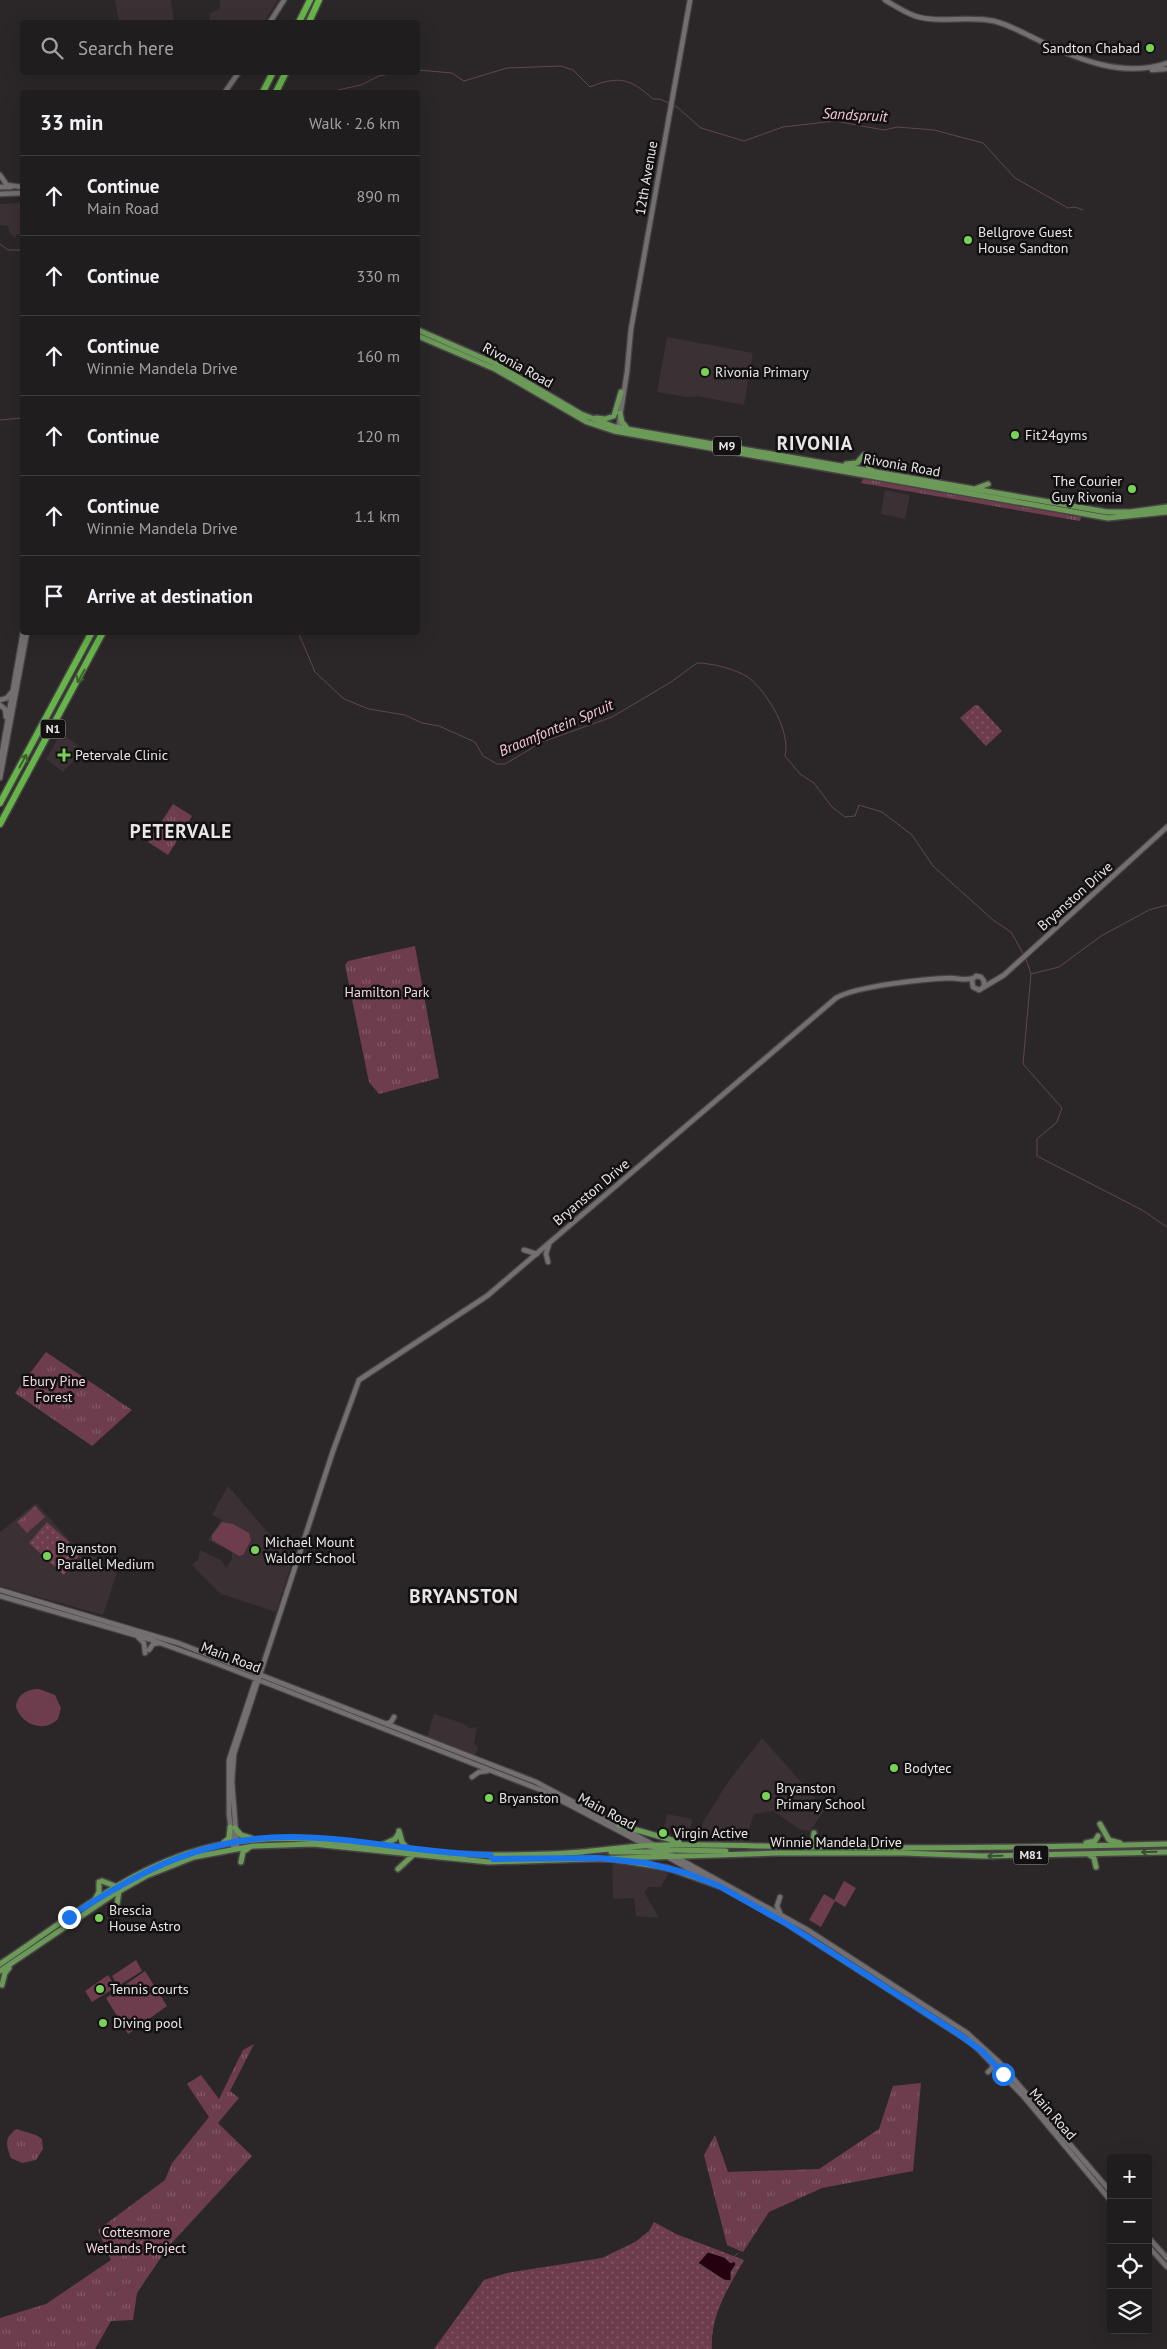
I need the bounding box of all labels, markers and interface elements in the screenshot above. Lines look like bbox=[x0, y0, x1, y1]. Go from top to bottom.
search box bbox=[20, 20, 420, 75]
icon: search bbox=[38, 34, 66, 62]
text: Search here bbox=[78, 36, 174, 60]
place label: Sandton Chabad bbox=[1042, 39, 1140, 57]
marker: Sandton Chabad bbox=[1144, 42, 1156, 54]
water label: Sandspruit bbox=[822, 103, 889, 126]
text: 33 min bbox=[40, 109, 103, 136]
text: Walk · 2.6 km bbox=[309, 113, 400, 133]
street label: 12th Avenue bbox=[631, 140, 661, 216]
text: Continue bbox=[87, 174, 159, 198]
icon: ahead bbox=[40, 182, 68, 210]
text: 890 m bbox=[357, 186, 400, 206]
text: Main Road bbox=[87, 198, 159, 218]
place label: Bellgrove Guest House Sandton bbox=[978, 223, 1073, 257]
marker: Bellgrove Guest House Sandton bbox=[962, 234, 974, 246]
icon: ahead bbox=[40, 262, 68, 290]
text: Continue bbox=[87, 264, 159, 288]
text: 330 m bbox=[357, 266, 400, 286]
text: Continue bbox=[87, 334, 159, 358]
street label: Rivonia Road bbox=[480, 338, 556, 392]
icon: ahead bbox=[40, 342, 68, 370]
text: 160 m bbox=[357, 346, 400, 366]
text: Winnie Mandela Drive bbox=[87, 358, 238, 378]
place label: Rivonia Primary bbox=[715, 363, 809, 381]
marker: Rivonia Primary bbox=[699, 366, 711, 378]
icon: ahead bbox=[40, 422, 68, 450]
text: Continue bbox=[87, 424, 159, 448]
text: 120 m bbox=[357, 426, 400, 446]
place label: Fit24gyms bbox=[1025, 426, 1087, 444]
marker: Fit24gyms bbox=[1009, 429, 1021, 441]
district label: RIVONIA bbox=[777, 431, 853, 455]
road number: M9 bbox=[713, 436, 741, 456]
street label: Rivonia Road bbox=[862, 449, 942, 481]
place label: The Courier Guy Rivonia bbox=[1052, 472, 1122, 506]
marker: The Courier Guy Rivonia bbox=[1126, 483, 1138, 495]
text: Continue bbox=[87, 494, 159, 518]
icon: ahead bbox=[40, 502, 68, 530]
text: 1.1 km bbox=[354, 506, 400, 526]
text: Winnie Mandela Drive bbox=[87, 518, 238, 538]
icon: arrive bbox=[40, 582, 68, 610]
text: Arrive at destination bbox=[87, 584, 253, 608]
one-way arrow bbox=[76, 668, 86, 683]
water label: Braamfontein Spruit bbox=[496, 694, 617, 760]
road number: N1 bbox=[40, 720, 66, 739]
place label: Petervale Clinic bbox=[75, 746, 168, 764]
marker: Petervale Clinic bbox=[57, 748, 71, 762]
one-way arrow bbox=[19, 754, 29, 768]
district label: PETERVALE bbox=[130, 819, 232, 843]
street label: Bryanston Drive bbox=[1034, 858, 1116, 934]
park label: Hamilton Park bbox=[345, 983, 430, 1001]
street label: Bryanston Drive bbox=[549, 1155, 633, 1229]
park label: Ebury Pine Forest bbox=[22, 1372, 86, 1406]
place label: Michael Mount Waldorf School bbox=[265, 1533, 356, 1567]
place label: Bryanston Parallel Medium bbox=[57, 1539, 154, 1573]
marker: Michael Mount Waldorf School bbox=[249, 1544, 261, 1556]
marker: Bryanston Parallel Medium bbox=[41, 1550, 53, 1562]
district label: BRYANSTON bbox=[409, 1584, 519, 1608]
street label: Main Road bbox=[198, 1637, 264, 1677]
place label: Bodytec bbox=[904, 1759, 952, 1777]
marker: Bodytec bbox=[888, 1762, 900, 1774]
place label: Bryanston Primary School bbox=[776, 1779, 865, 1813]
street label: Main Road bbox=[575, 1788, 639, 1834]
place label: Bryanston bbox=[499, 1789, 559, 1807]
marker: Bryanston Primary School bbox=[760, 1790, 772, 1802]
marker: Bryanston bbox=[483, 1792, 495, 1804]
place label: Virgin Active bbox=[672, 1824, 748, 1842]
marker: Virgin Active bbox=[657, 1827, 669, 1839]
street label: Winnie Mandela Drive bbox=[770, 1833, 902, 1851]
road number: M81 bbox=[1014, 1846, 1048, 1864]
one-way arrow bbox=[1142, 1847, 1158, 1857]
one-way arrow bbox=[988, 1851, 1004, 1861]
place label: Brescia House Astro bbox=[109, 1901, 181, 1935]
route end bbox=[58, 1906, 81, 1929]
marker: Brescia House Astro bbox=[93, 1912, 105, 1924]
place label: Tennis courts bbox=[110, 1980, 189, 1998]
marker: Tennis courts bbox=[94, 1983, 106, 1995]
place label: Diving pool bbox=[113, 2014, 182, 2032]
marker: Diving pool bbox=[97, 2017, 109, 2029]
route start bbox=[992, 2063, 1015, 2086]
street label: Main Road bbox=[1026, 2084, 1080, 2144]
map controls bbox=[1107, 2154, 1152, 2334]
button: + bbox=[1107, 2154, 1152, 2199]
button: − bbox=[1107, 2199, 1152, 2244]
park label: Cottesmore Wetlands Project bbox=[86, 2223, 186, 2257]
button: locate bbox=[1107, 2244, 1152, 2289]
button: layers bbox=[1107, 2289, 1152, 2334]

